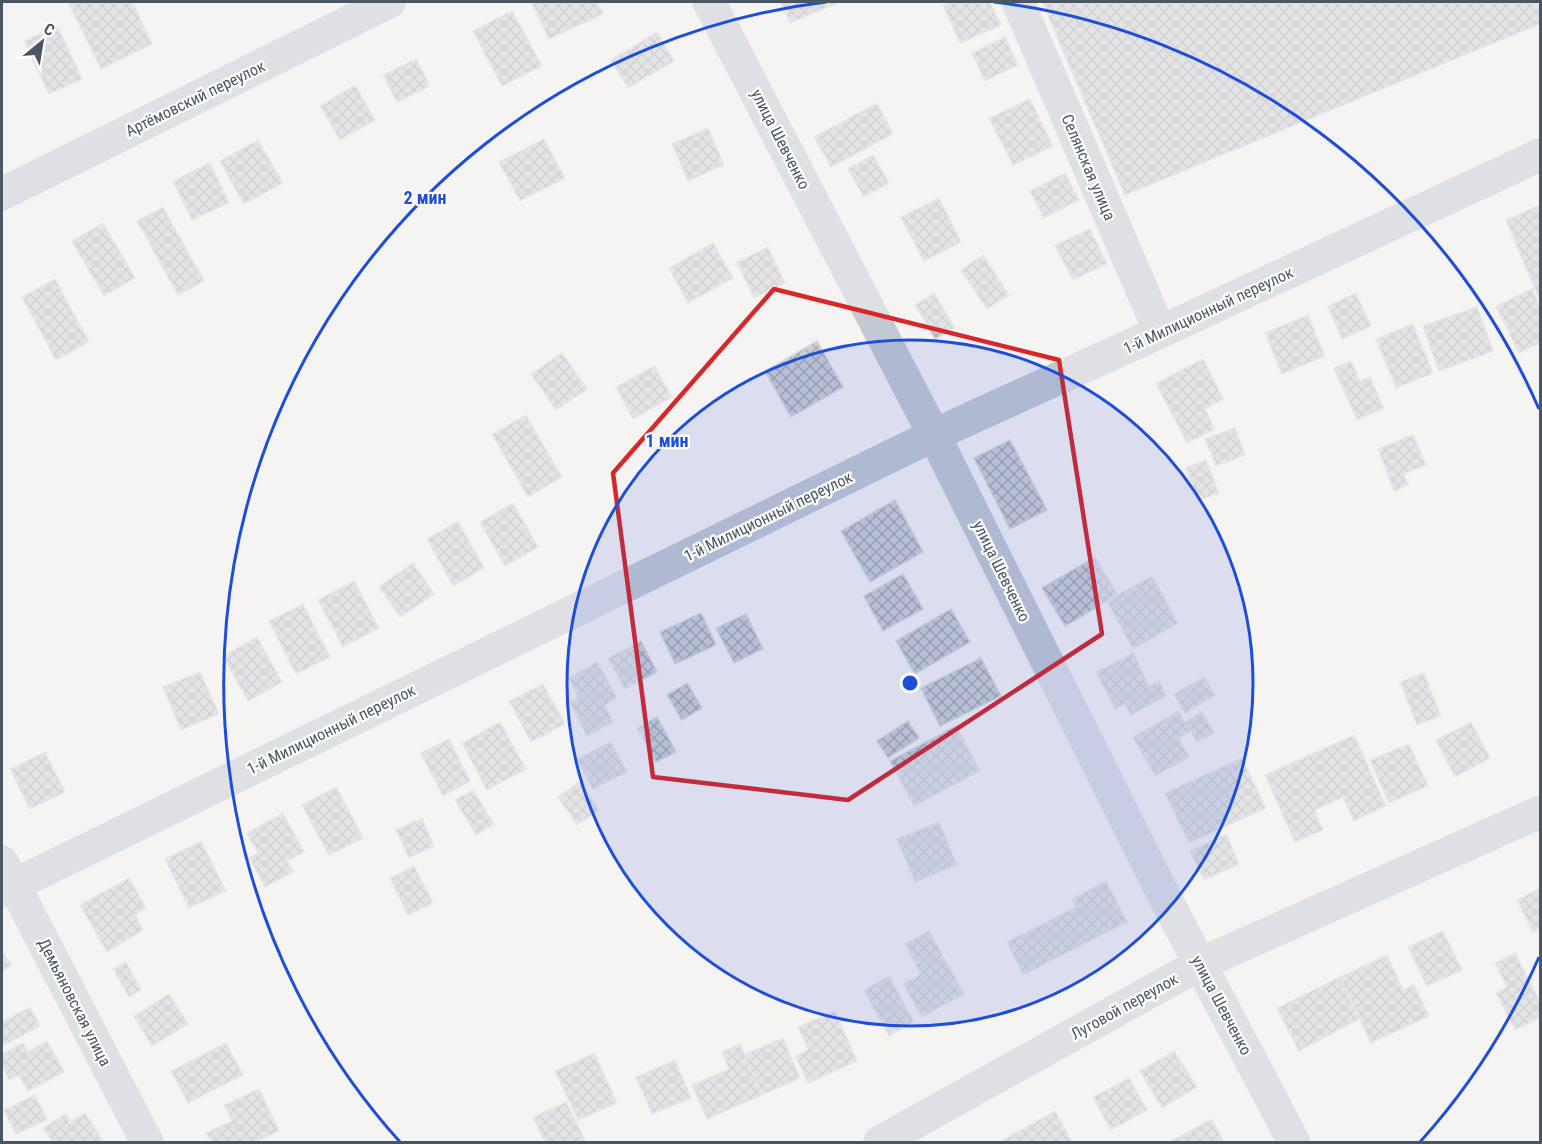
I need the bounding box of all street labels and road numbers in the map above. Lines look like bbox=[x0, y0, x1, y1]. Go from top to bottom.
street label: Артёмовский переулок bbox=[122, 56, 268, 140]
street label: улица Шевченко bbox=[747, 86, 814, 192]
street label: Селянская улица bbox=[1058, 111, 1119, 223]
street label: 1-й Милиционный переулок bbox=[1120, 263, 1296, 358]
street label: 1-й Милиционный переулок bbox=[681, 467, 856, 566]
street label: улица Шевченко bbox=[969, 518, 1034, 625]
street label: 1-й Милиционный переулок bbox=[244, 680, 419, 779]
street label: Демьяновская улица bbox=[34, 935, 115, 1069]
street label: улица Шевченко bbox=[1187, 952, 1256, 1058]
street label: Луговой переулок bbox=[1067, 969, 1181, 1044]

